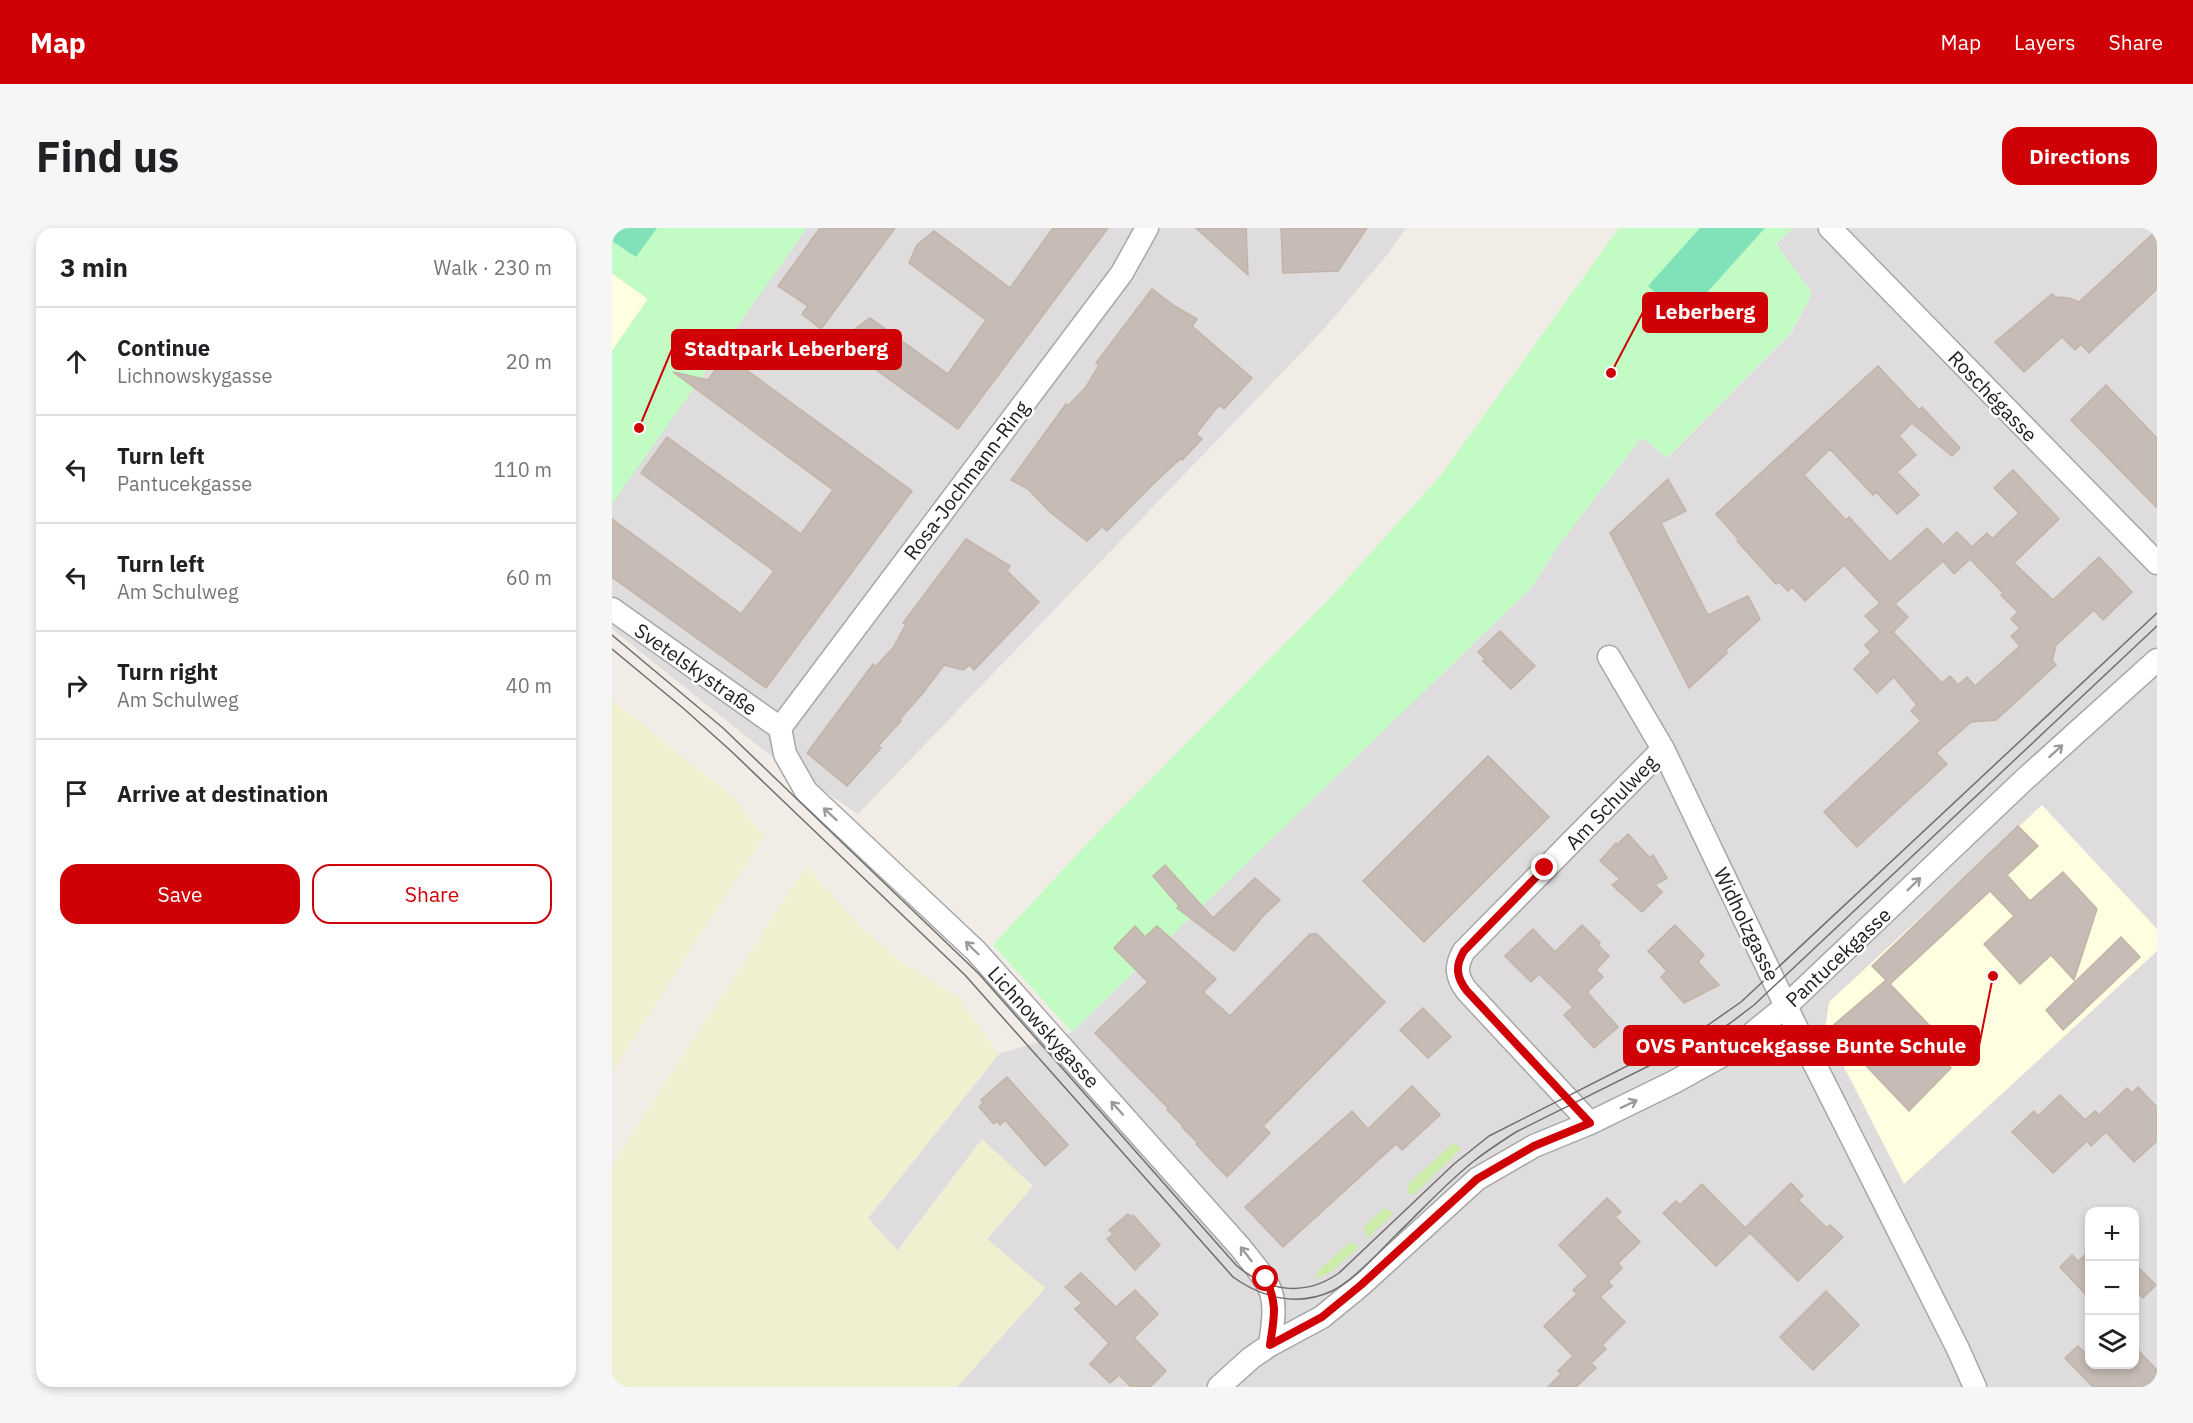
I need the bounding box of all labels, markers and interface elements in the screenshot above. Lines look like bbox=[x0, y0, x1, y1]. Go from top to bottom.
text: Map bbox=[30, 24, 86, 61]
text: Map bbox=[1941, 28, 1981, 56]
text: Layers bbox=[2014, 28, 2076, 56]
text: Share bbox=[2109, 28, 2163, 56]
button: Directions bbox=[2002, 127, 2157, 185]
text: Find us bbox=[36, 129, 179, 184]
text: 3 min bbox=[60, 250, 128, 284]
text: Walk · 230 m bbox=[434, 254, 552, 281]
callout: Leberberg bbox=[1643, 293, 1767, 332]
text: Leberberg bbox=[1655, 297, 1755, 325]
callout: Stadtpark Leberberg bbox=[672, 330, 901, 369]
text: Continue bbox=[117, 333, 210, 362]
text: Stadtpark Leberberg bbox=[684, 334, 889, 362]
street label: Roschégasse bbox=[1943, 344, 2043, 448]
icon: ahead bbox=[60, 345, 93, 378]
text: 20 m bbox=[506, 348, 552, 375]
text: Lichnowskygasse bbox=[117, 362, 272, 389]
street label: Rosa-Jochmann-Ring bbox=[897, 395, 1035, 565]
text: Turn left bbox=[117, 441, 205, 470]
icon: left bbox=[60, 453, 93, 486]
text: 110 m bbox=[494, 456, 552, 483]
text: Pantucekgasse bbox=[117, 470, 252, 497]
text: Turn left bbox=[117, 549, 205, 578]
icon: left bbox=[60, 561, 93, 594]
text: 60 m bbox=[506, 564, 552, 591]
text: Am Schulweg bbox=[117, 578, 239, 605]
street label: Svetelskystraße bbox=[629, 617, 763, 721]
text: Turn right bbox=[117, 657, 218, 686]
icon: right bbox=[60, 669, 93, 702]
text: 40 m bbox=[506, 672, 552, 699]
text: Am Schulweg bbox=[117, 686, 239, 713]
one-way arrow bbox=[2049, 744, 2064, 758]
street label: Am Schulweg bbox=[1559, 749, 1663, 855]
icon: arrive bbox=[60, 777, 93, 810]
text: Arrive at destination bbox=[117, 779, 328, 808]
one-way arrow bbox=[823, 807, 838, 821]
route end bbox=[1531, 854, 1557, 880]
street label: Widholzgasse bbox=[1708, 863, 1786, 985]
button: Save bbox=[60, 864, 300, 924]
button: Share bbox=[312, 864, 552, 924]
one-way arrow bbox=[1907, 877, 1922, 891]
street label: Pantucekgasse bbox=[1779, 901, 1897, 1013]
one-way arrow bbox=[964, 941, 979, 955]
street label: Lichnowskygasse bbox=[982, 960, 1106, 1094]
callout: OVS Pantucekgasse Bunte Schule bbox=[1624, 1026, 1979, 1065]
text: OVS Pantucekgasse Bunte Schule bbox=[1636, 1031, 1967, 1059]
one-way arrow bbox=[1619, 1097, 1637, 1109]
one-way arrow bbox=[1110, 1101, 1124, 1116]
map controls bbox=[2085, 1207, 2139, 1369]
button: + bbox=[2085, 1207, 2139, 1261]
one-way arrow bbox=[1240, 1246, 1253, 1262]
button: − bbox=[2085, 1261, 2139, 1315]
route start bbox=[1252, 1265, 1278, 1291]
button: layers bbox=[2085, 1315, 2139, 1369]

